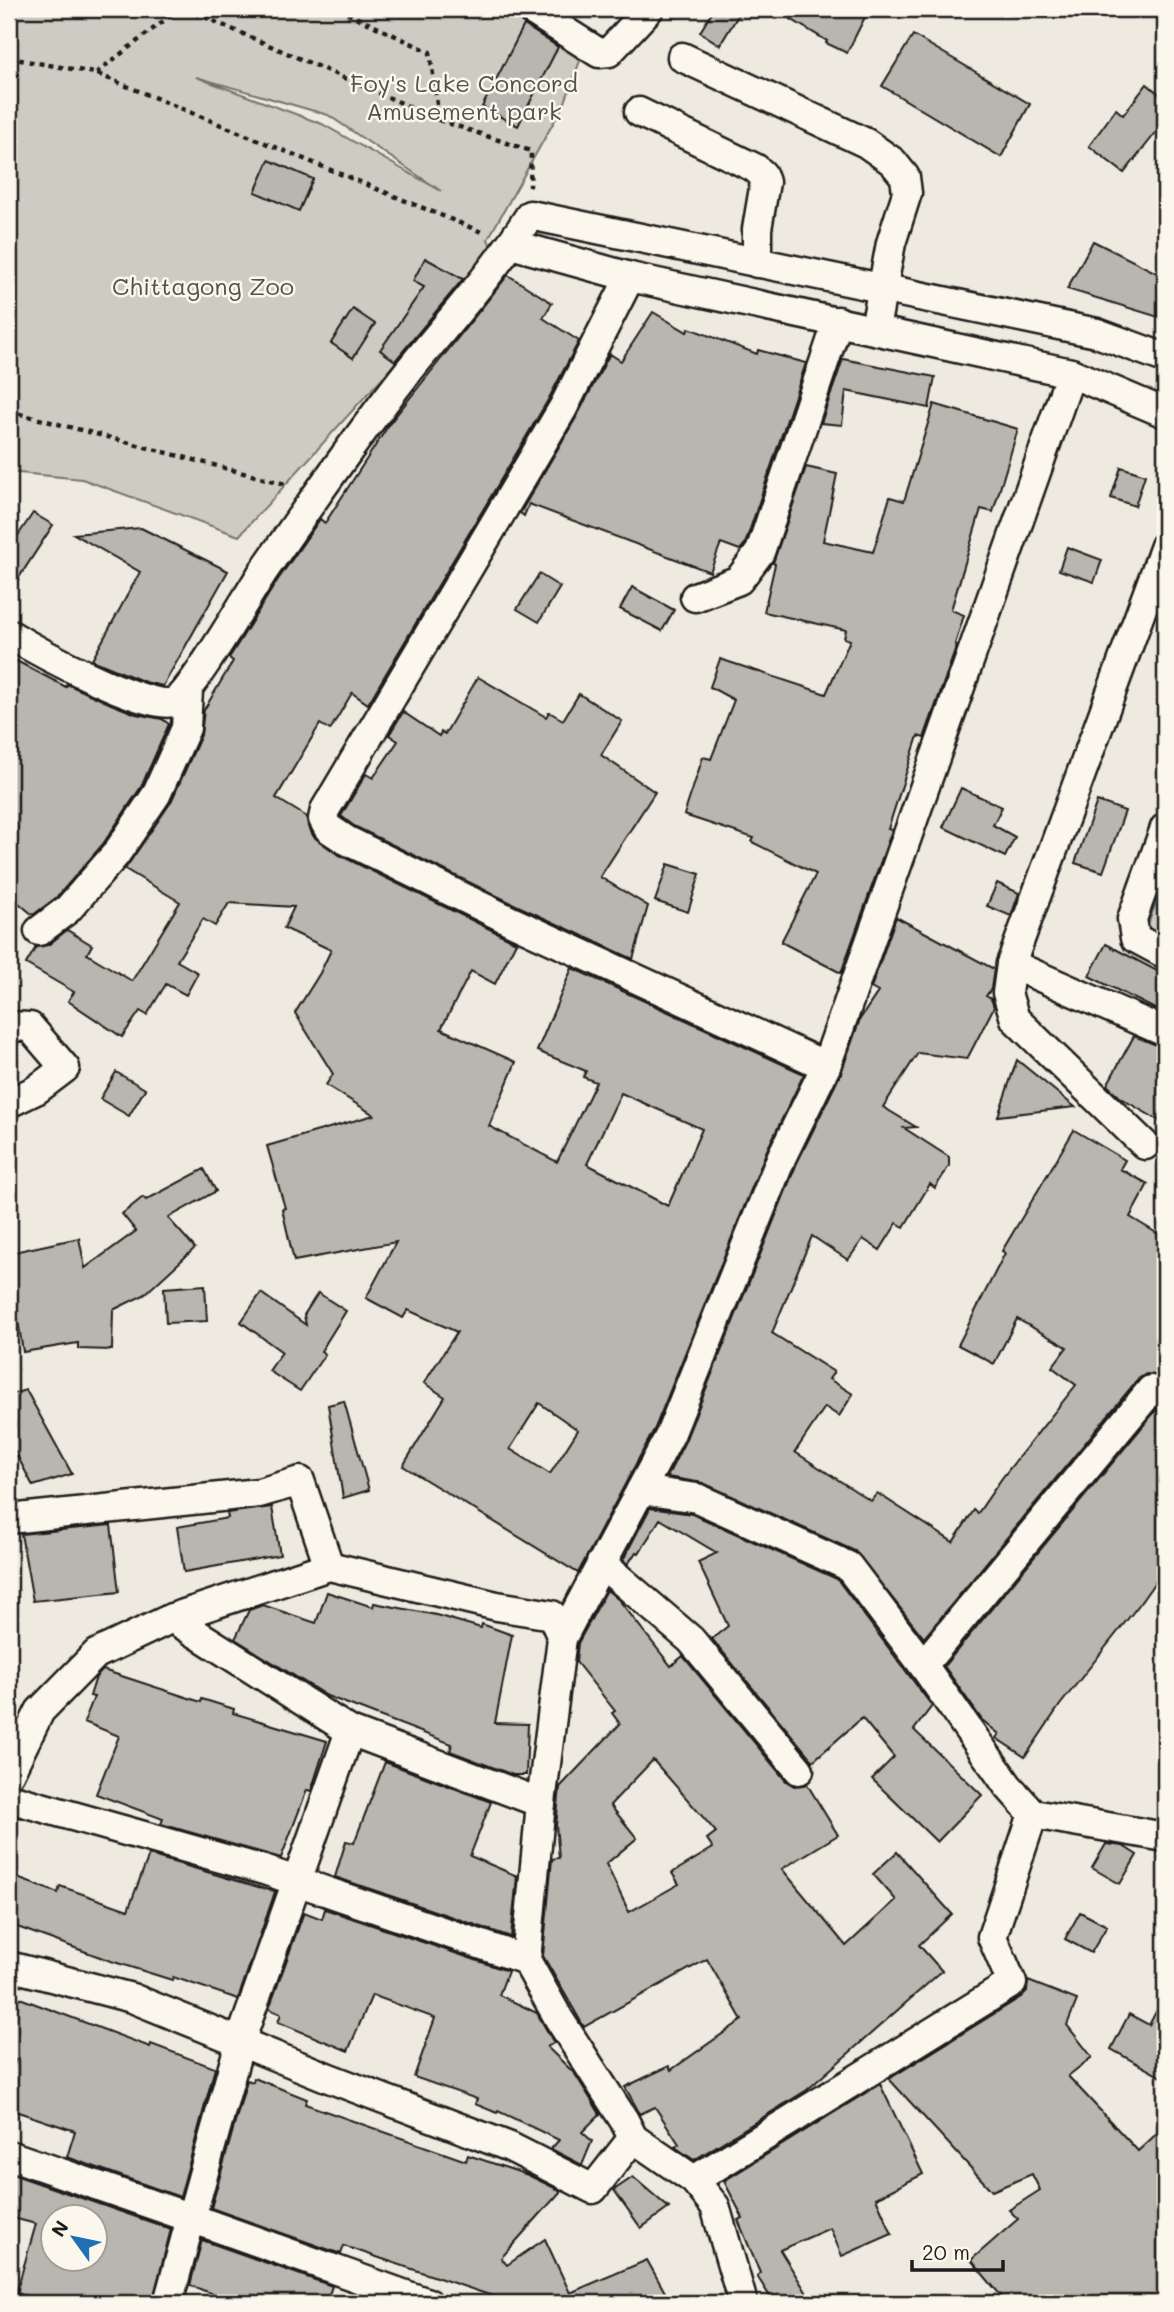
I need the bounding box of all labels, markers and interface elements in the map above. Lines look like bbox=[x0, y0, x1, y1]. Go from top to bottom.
park label: Foy's Lake Concord Amusement park bbox=[350, 67, 578, 126]
park label: Chittagong Zoo bbox=[112, 270, 294, 301]
north arrow bbox=[38, 2204, 108, 2274]
text: N bbox=[45, 2216, 74, 2241]
scale bar bbox=[912, 2228, 1002, 2272]
text: 20 m bbox=[922, 2238, 970, 2265]

